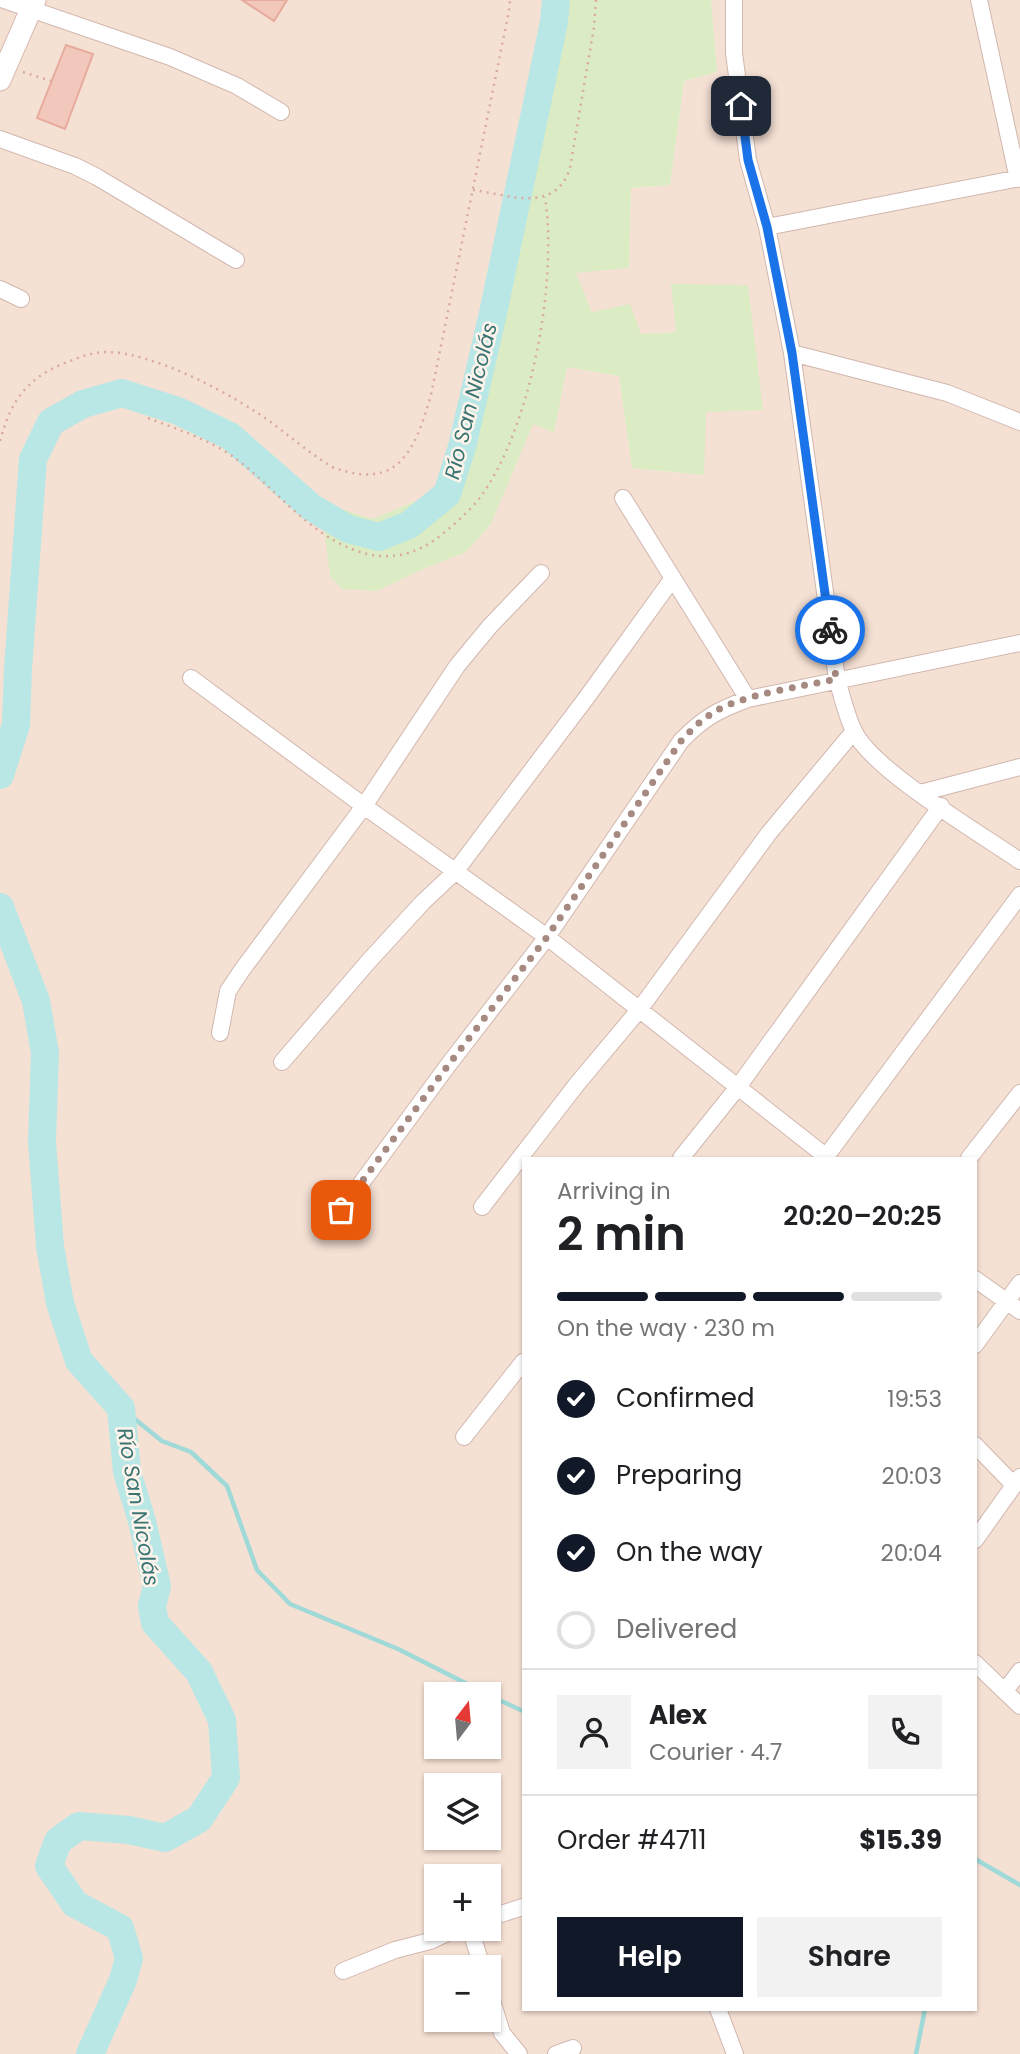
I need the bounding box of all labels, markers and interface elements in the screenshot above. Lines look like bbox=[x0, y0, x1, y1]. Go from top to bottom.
pin bbox=[711, 76, 771, 136]
icon: home bbox=[722, 87, 760, 125]
water label: Río San Nicolás bbox=[437, 320, 504, 482]
courier bbox=[795, 595, 865, 665]
icon: bike bbox=[811, 611, 849, 649]
text: Arriving in bbox=[557, 1175, 671, 1207]
pin bbox=[311, 1180, 371, 1240]
icon: bag bbox=[322, 1191, 360, 1229]
text: 20:20–20:25 bbox=[783, 1198, 942, 1234]
text: 2 min bbox=[557, 1202, 686, 1266]
text: On the way · 230 m bbox=[557, 1312, 775, 1344]
icon: check bbox=[557, 1380, 595, 1418]
text: Confirmed bbox=[616, 1380, 754, 1416]
text: 19:53 bbox=[887, 1383, 942, 1415]
water label: Río San Nicolás bbox=[110, 1426, 167, 1588]
icon: check bbox=[557, 1457, 595, 1495]
text: Preparing bbox=[616, 1457, 742, 1493]
text: 20:03 bbox=[881, 1460, 942, 1492]
icon: check bbox=[557, 1534, 595, 1572]
text: On the way bbox=[616, 1534, 763, 1570]
text: 20:04 bbox=[881, 1537, 942, 1569]
text: Delivered bbox=[616, 1611, 737, 1647]
north arrow bbox=[424, 1682, 500, 1759]
map controls bbox=[424, 1682, 501, 2032]
button: person bbox=[557, 1695, 631, 1769]
button: phone bbox=[868, 1695, 942, 1769]
text: Alex bbox=[649, 1697, 707, 1733]
text: Courier · 4.7 bbox=[649, 1736, 782, 1768]
button: layers bbox=[424, 1773, 501, 1850]
text: Order #4711 bbox=[557, 1822, 707, 1858]
text: $15.39 bbox=[859, 1822, 942, 1858]
button: + bbox=[424, 1864, 501, 1941]
button: Help bbox=[557, 1917, 743, 1997]
button: Share bbox=[757, 1917, 942, 1997]
button: − bbox=[424, 1955, 501, 2032]

